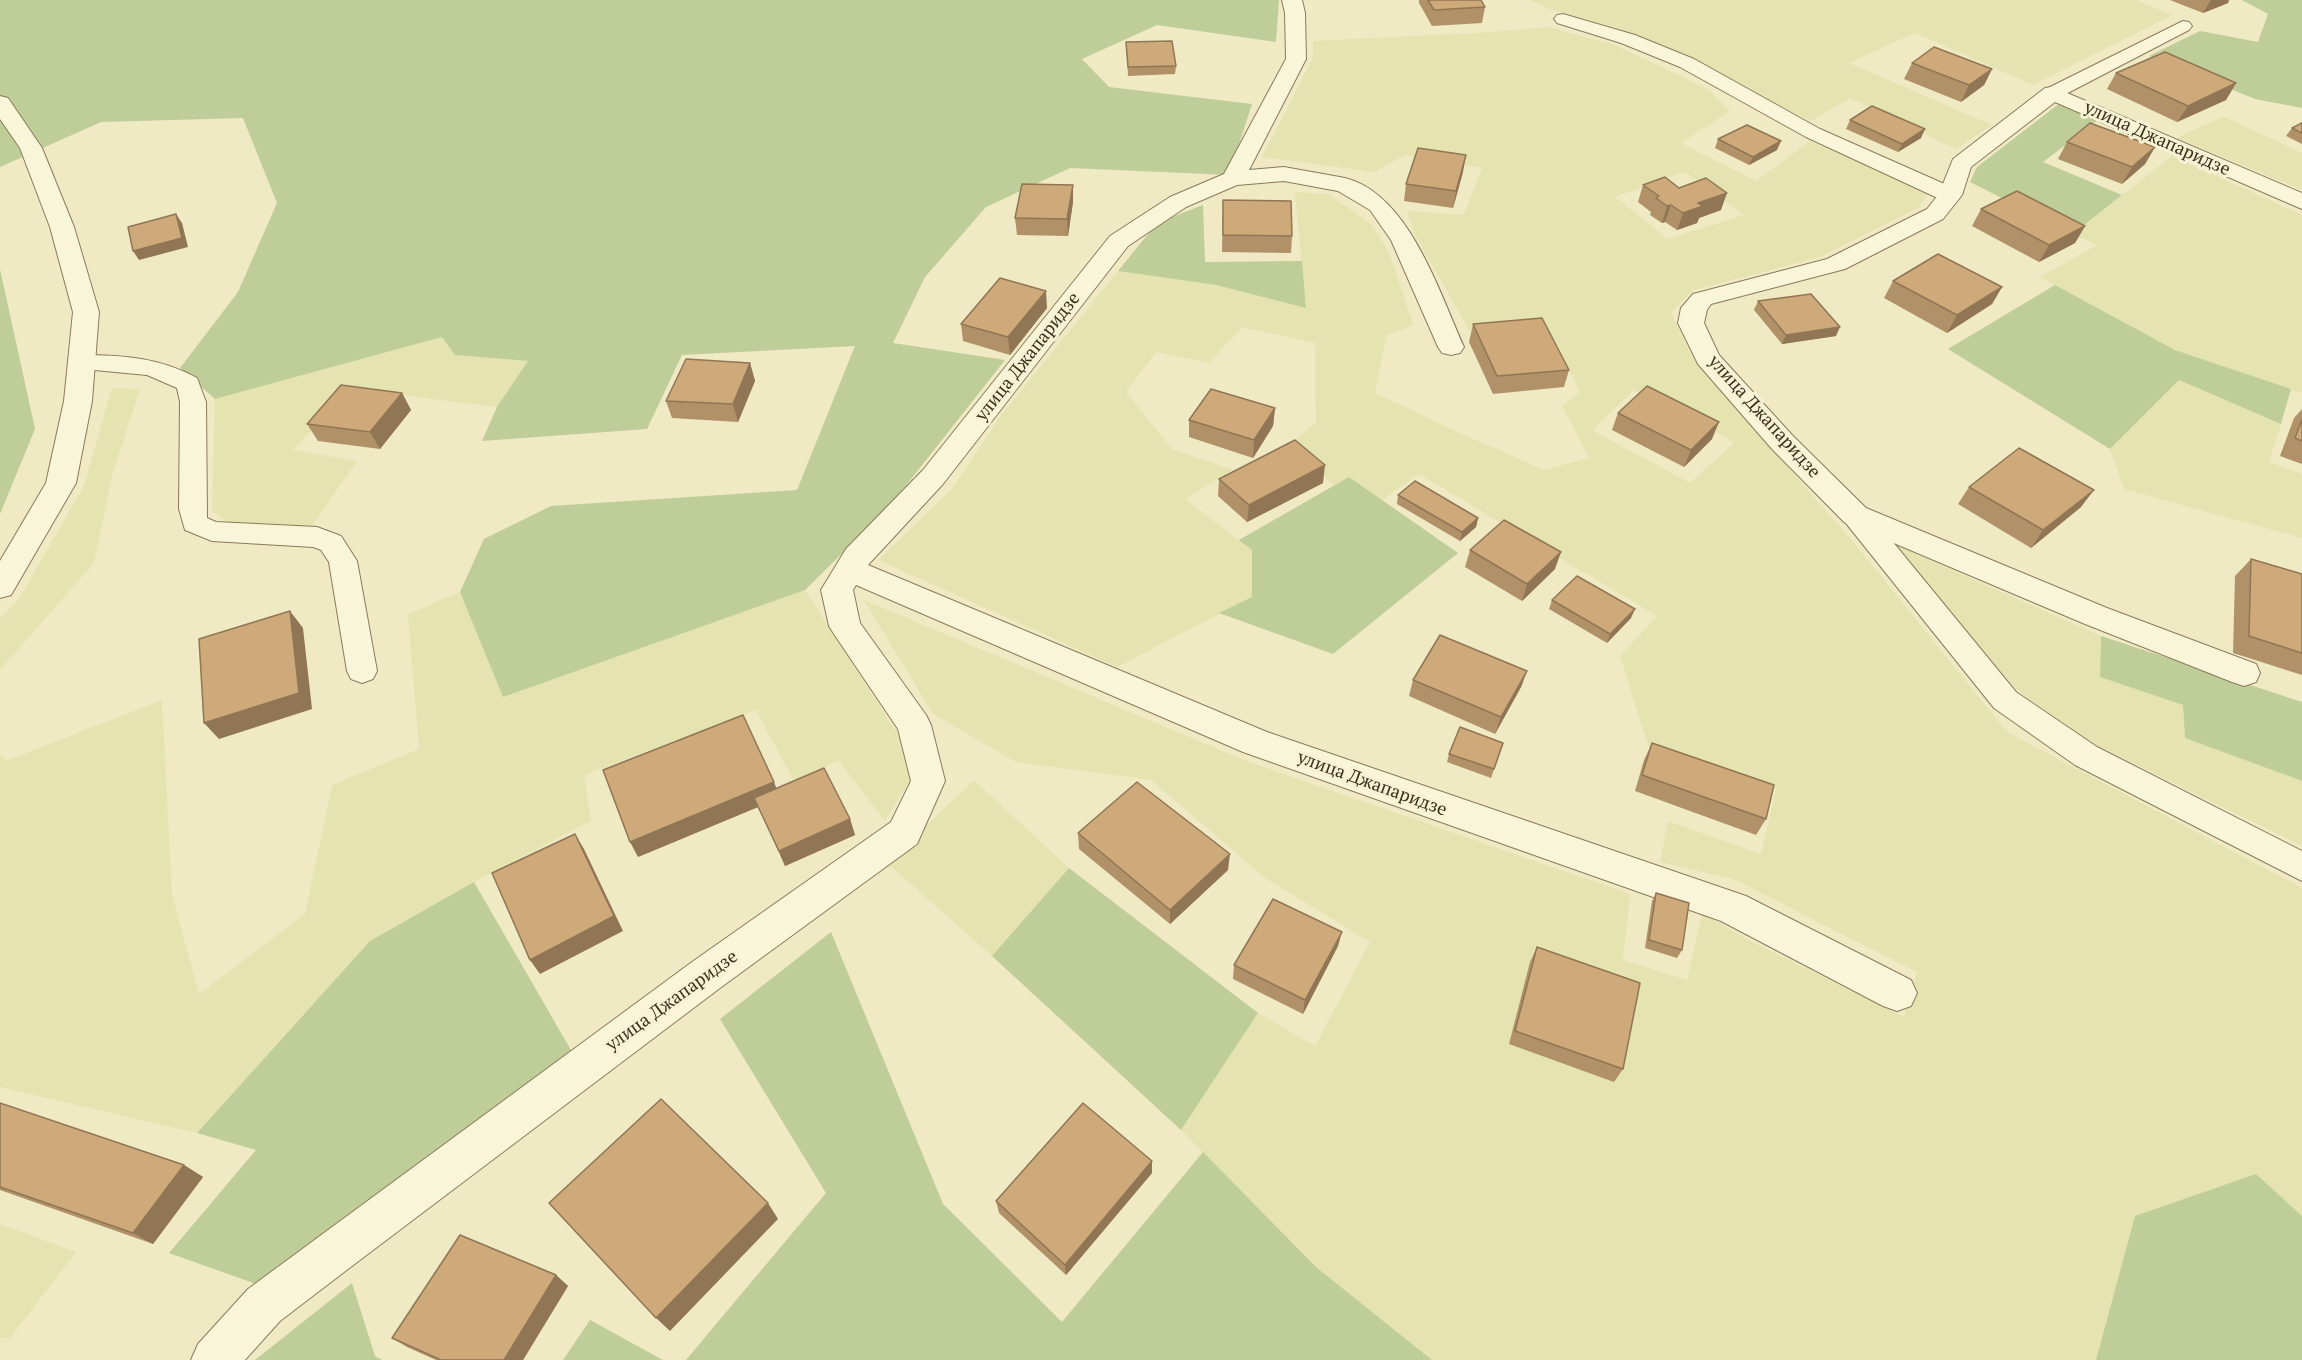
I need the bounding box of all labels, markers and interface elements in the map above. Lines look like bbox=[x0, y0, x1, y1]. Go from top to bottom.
street label: улица Джапаридзе bbox=[2081, 97, 2233, 181]
street label: улица Джапаридзе bbox=[971, 288, 1085, 426]
street label: улица Джапаридзе bbox=[1703, 351, 1825, 483]
street label: улица Джапаридзе bbox=[1294, 747, 1450, 821]
street label: улица Джапаридзе bbox=[602, 946, 742, 1056]

